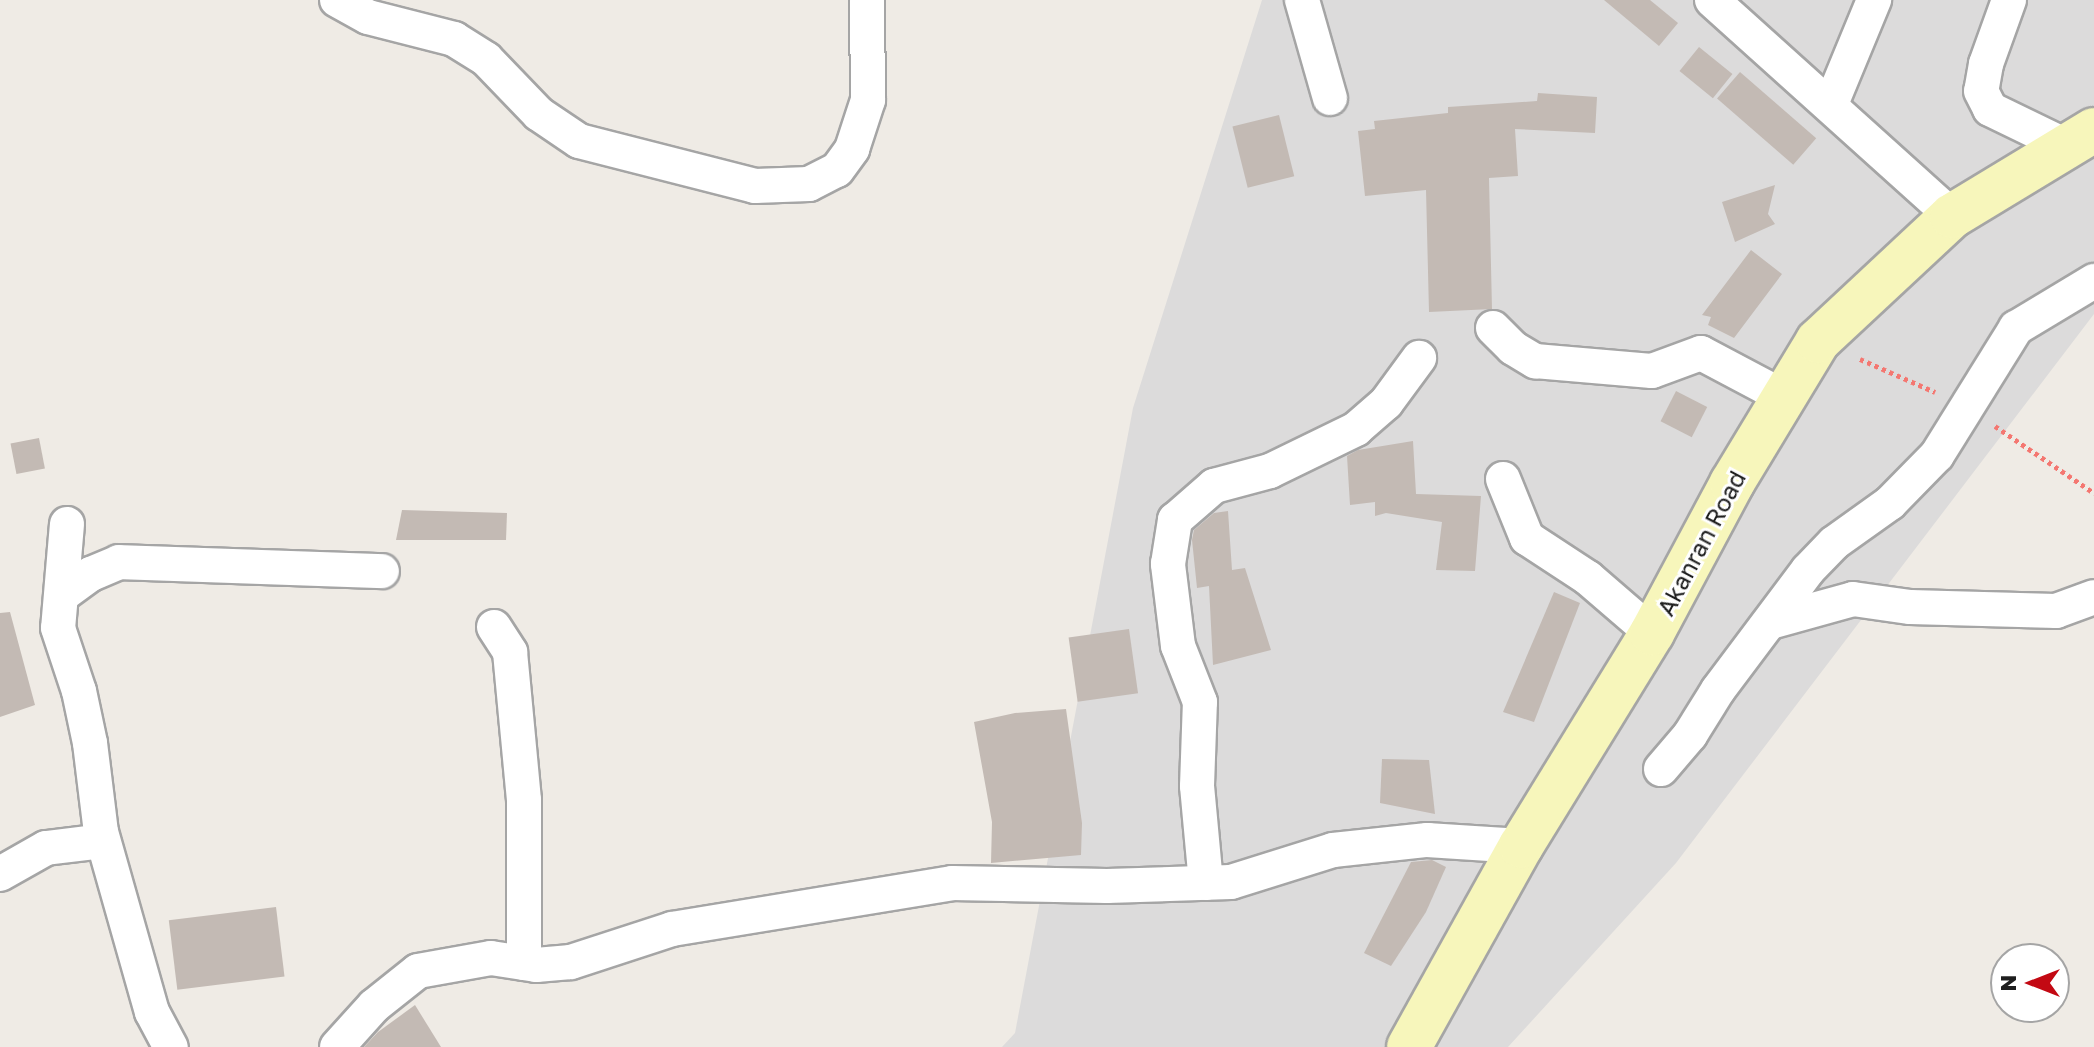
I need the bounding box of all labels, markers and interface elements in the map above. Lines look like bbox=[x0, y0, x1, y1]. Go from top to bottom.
street label: Akanran Road bbox=[1651, 466, 1751, 620]
north arrow bbox=[1990, 943, 2070, 1023]
text: N bbox=[1994, 975, 2021, 991]

